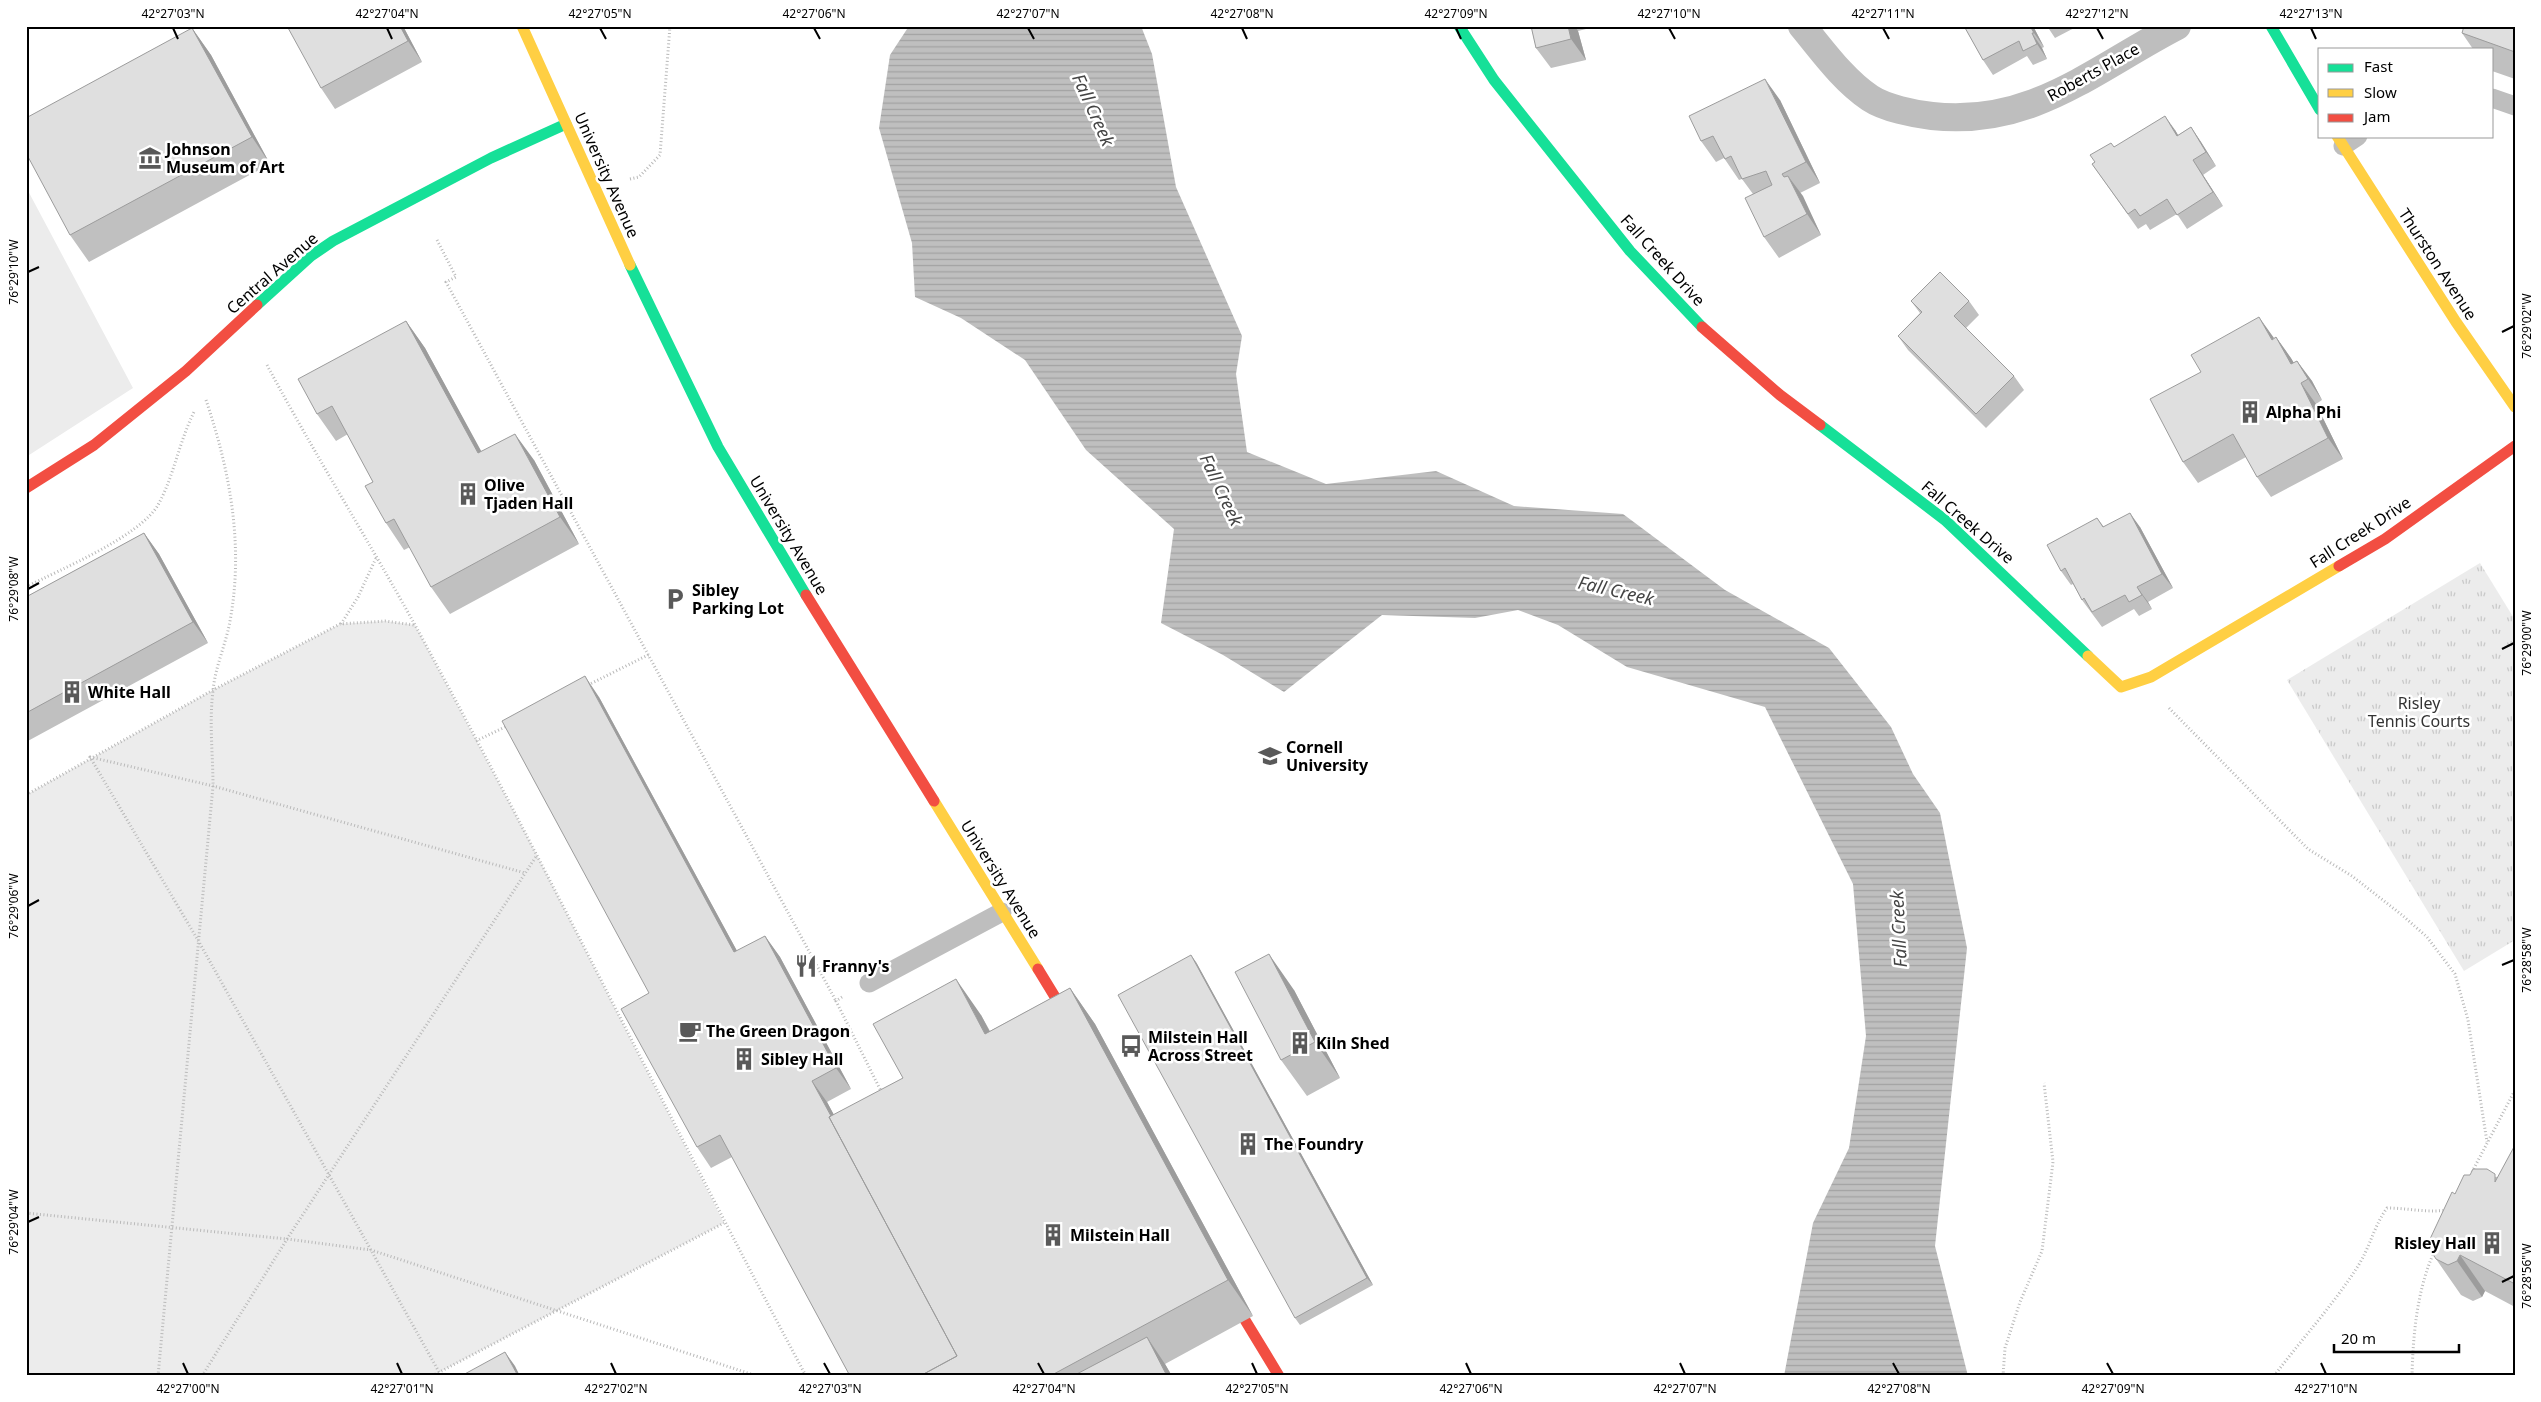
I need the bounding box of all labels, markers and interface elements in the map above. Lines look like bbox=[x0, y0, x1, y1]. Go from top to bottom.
text: 42°27'03"N bbox=[141, 5, 205, 22]
text: 42°27'04"N bbox=[355, 5, 419, 22]
text: 42°27'05"N bbox=[568, 5, 632, 22]
text: 42°27'06"N bbox=[782, 5, 846, 22]
text: 42°27'07"N bbox=[996, 5, 1060, 22]
text: 42°27'08"N bbox=[1210, 5, 1274, 22]
text: 42°27'09"N bbox=[1424, 5, 1488, 22]
text: 42°27'10"N bbox=[1637, 5, 1701, 22]
text: 42°27'11"N bbox=[1851, 5, 1915, 22]
text: 42°27'12"N bbox=[2065, 5, 2129, 22]
text: 42°27'13"N bbox=[2279, 5, 2343, 22]
street label: Roberts Place bbox=[2043, 38, 2143, 106]
legend bbox=[2318, 48, 2494, 138]
text: Fast bbox=[2364, 56, 2393, 76]
water label: Fall Creek bbox=[1067, 70, 1121, 151]
text: Slow bbox=[2364, 82, 2397, 102]
text: Jam bbox=[2362, 106, 2391, 126]
street label: University Avenue bbox=[569, 109, 645, 241]
place label: Johnson Museum of Art bbox=[164, 138, 285, 178]
museum icon: Johnson Museum of Art bbox=[137, 145, 163, 171]
street label: Thurston Avenue bbox=[2394, 204, 2482, 324]
street label: Fall Creek Drive bbox=[1616, 209, 1710, 311]
street label: Central Avenue bbox=[222, 227, 322, 319]
text: 76°29'10"W bbox=[5, 239, 22, 305]
text: 76°29'02"W bbox=[2518, 293, 2535, 359]
building icon: Alpha Phi bbox=[2237, 399, 2263, 425]
place label: Alpha Phi bbox=[2266, 401, 2341, 423]
water label: Fall Creek bbox=[1195, 450, 1250, 531]
street label: University Avenue bbox=[745, 471, 833, 599]
place label: Olive Tjaden Hall bbox=[484, 474, 573, 514]
street label: Fall Creek Drive bbox=[1917, 476, 2019, 568]
building icon: Olive Tjaden Hall bbox=[455, 481, 481, 507]
street label: Fall Creek Drive bbox=[2305, 491, 2415, 573]
text: 76°29'08"W bbox=[5, 556, 22, 622]
water label: Fall Creek bbox=[1576, 570, 1658, 611]
place label: Sibley Parking Lot bbox=[692, 579, 784, 619]
parking icon: Sibley Parking Lot bbox=[662, 586, 688, 612]
text: 76°29'00"W bbox=[2518, 610, 2535, 676]
building icon: White Hall bbox=[59, 679, 85, 705]
place label: White Hall bbox=[88, 681, 171, 703]
park label: Risley Tennis Courts bbox=[2368, 692, 2470, 732]
place label: Cornell University bbox=[1286, 736, 1369, 776]
school or university icon: Cornell University bbox=[1257, 743, 1283, 769]
street label: University Avenue bbox=[956, 816, 1046, 942]
text: 76°29'06"W bbox=[5, 873, 22, 939]
water label: Fall Creek bbox=[1884, 889, 1912, 968]
text: 76°28'58"W bbox=[2518, 927, 2535, 993]
restaurant icon: Franny's bbox=[793, 953, 819, 979]
place label: Franny's bbox=[822, 955, 890, 977]
cafe icon: The Green Dragon bbox=[677, 1018, 703, 1044]
place label: The Green Dragon bbox=[706, 1020, 850, 1042]
place label: Milstein Hall Across Street bbox=[1148, 1026, 1253, 1066]
building icon: Kiln Shed bbox=[1287, 1030, 1313, 1056]
place label: Kiln Shed bbox=[1316, 1032, 1390, 1054]
bus stop icon: Milstein Hall Across Street bbox=[1118, 1033, 1144, 1059]
building icon: Sibley Hall bbox=[731, 1046, 757, 1072]
place label: Sibley Hall bbox=[761, 1048, 843, 1070]
building icon: The Foundry bbox=[1235, 1131, 1261, 1157]
place label: The Foundry bbox=[1264, 1133, 1364, 1155]
text: 76°29'04"W bbox=[5, 1189, 22, 1255]
building icon: Milstein Hall bbox=[1040, 1222, 1066, 1248]
place label: Milstein Hall bbox=[1070, 1224, 1170, 1246]
building icon: Risley Hall bbox=[2479, 1230, 2505, 1256]
place label: Risley Hall bbox=[2394, 1232, 2476, 1254]
text: 76°28'56"W bbox=[2518, 1243, 2535, 1309]
scale bar bbox=[2334, 1322, 2458, 1354]
text: 20 m bbox=[2341, 1328, 2376, 1348]
text: 42°27'00"N bbox=[156, 1380, 220, 1397]
text: 42°27'01"N bbox=[370, 1380, 434, 1397]
text: 42°27'02"N bbox=[584, 1380, 648, 1397]
text: 42°27'03"N bbox=[798, 1380, 862, 1397]
text: 42°27'04"N bbox=[1012, 1380, 1076, 1397]
text: 42°27'05"N bbox=[1225, 1380, 1289, 1397]
text: 42°27'06"N bbox=[1439, 1380, 1503, 1397]
text: 42°27'07"N bbox=[1653, 1380, 1717, 1397]
text: 42°27'08"N bbox=[1867, 1380, 1931, 1397]
text: 42°27'09"N bbox=[2081, 1380, 2145, 1397]
text: 42°27'10"N bbox=[2294, 1380, 2358, 1397]

